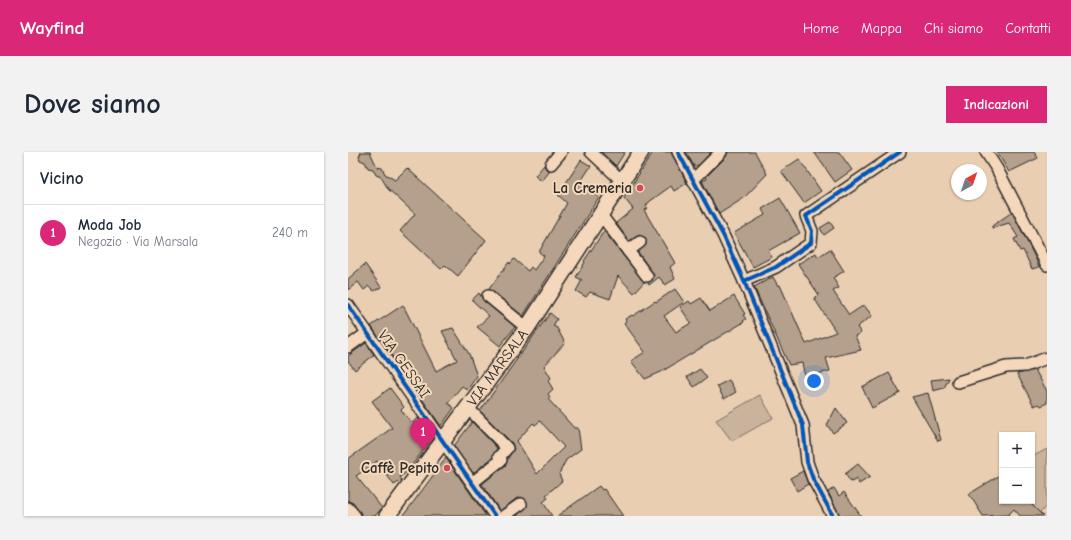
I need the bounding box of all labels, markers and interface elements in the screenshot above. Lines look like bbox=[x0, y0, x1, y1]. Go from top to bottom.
text: Wayfind bbox=[20, 17, 84, 39]
text: Home bbox=[803, 20, 839, 37]
text: Mappa bbox=[861, 20, 902, 37]
text: Chi siamo bbox=[924, 20, 983, 37]
text: Contatti bbox=[1005, 20, 1051, 37]
button: Indicazioni bbox=[946, 86, 1047, 123]
text: Dove siamo bbox=[24, 88, 161, 120]
north arrow bbox=[951, 164, 987, 200]
text: Vicino bbox=[40, 169, 83, 188]
place label: La Cremeria bbox=[553, 179, 632, 197]
marker: La Cremeria bbox=[635, 183, 645, 193]
text: Moda Job bbox=[78, 216, 141, 234]
text: 1 bbox=[50, 225, 56, 240]
text: 240 m bbox=[272, 225, 308, 240]
text: Negozio · Via Marsala bbox=[78, 234, 198, 249]
street label: VIA MARSALA bbox=[463, 325, 532, 410]
street label: VIA GESSAI bbox=[374, 327, 434, 401]
your location bbox=[804, 371, 824, 391]
pin: 1 bbox=[410, 418, 436, 451]
map controls bbox=[999, 432, 1035, 504]
button: + bbox=[999, 432, 1035, 468]
place label: Caffè Pepito bbox=[361, 459, 439, 477]
marker: Caffè Pepito bbox=[442, 463, 452, 473]
button: − bbox=[999, 468, 1035, 504]

